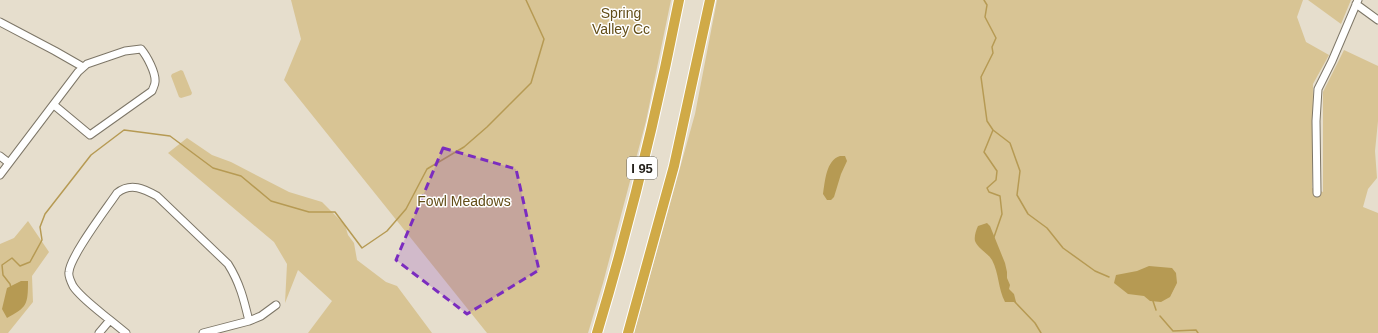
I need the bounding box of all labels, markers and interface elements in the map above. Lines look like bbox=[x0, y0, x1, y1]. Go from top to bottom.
park label: Spring Valley Cc bbox=[592, 5, 650, 37]
road number: I 95 bbox=[627, 157, 657, 179]
park label: Fowl Meadows bbox=[417, 193, 511, 209]

